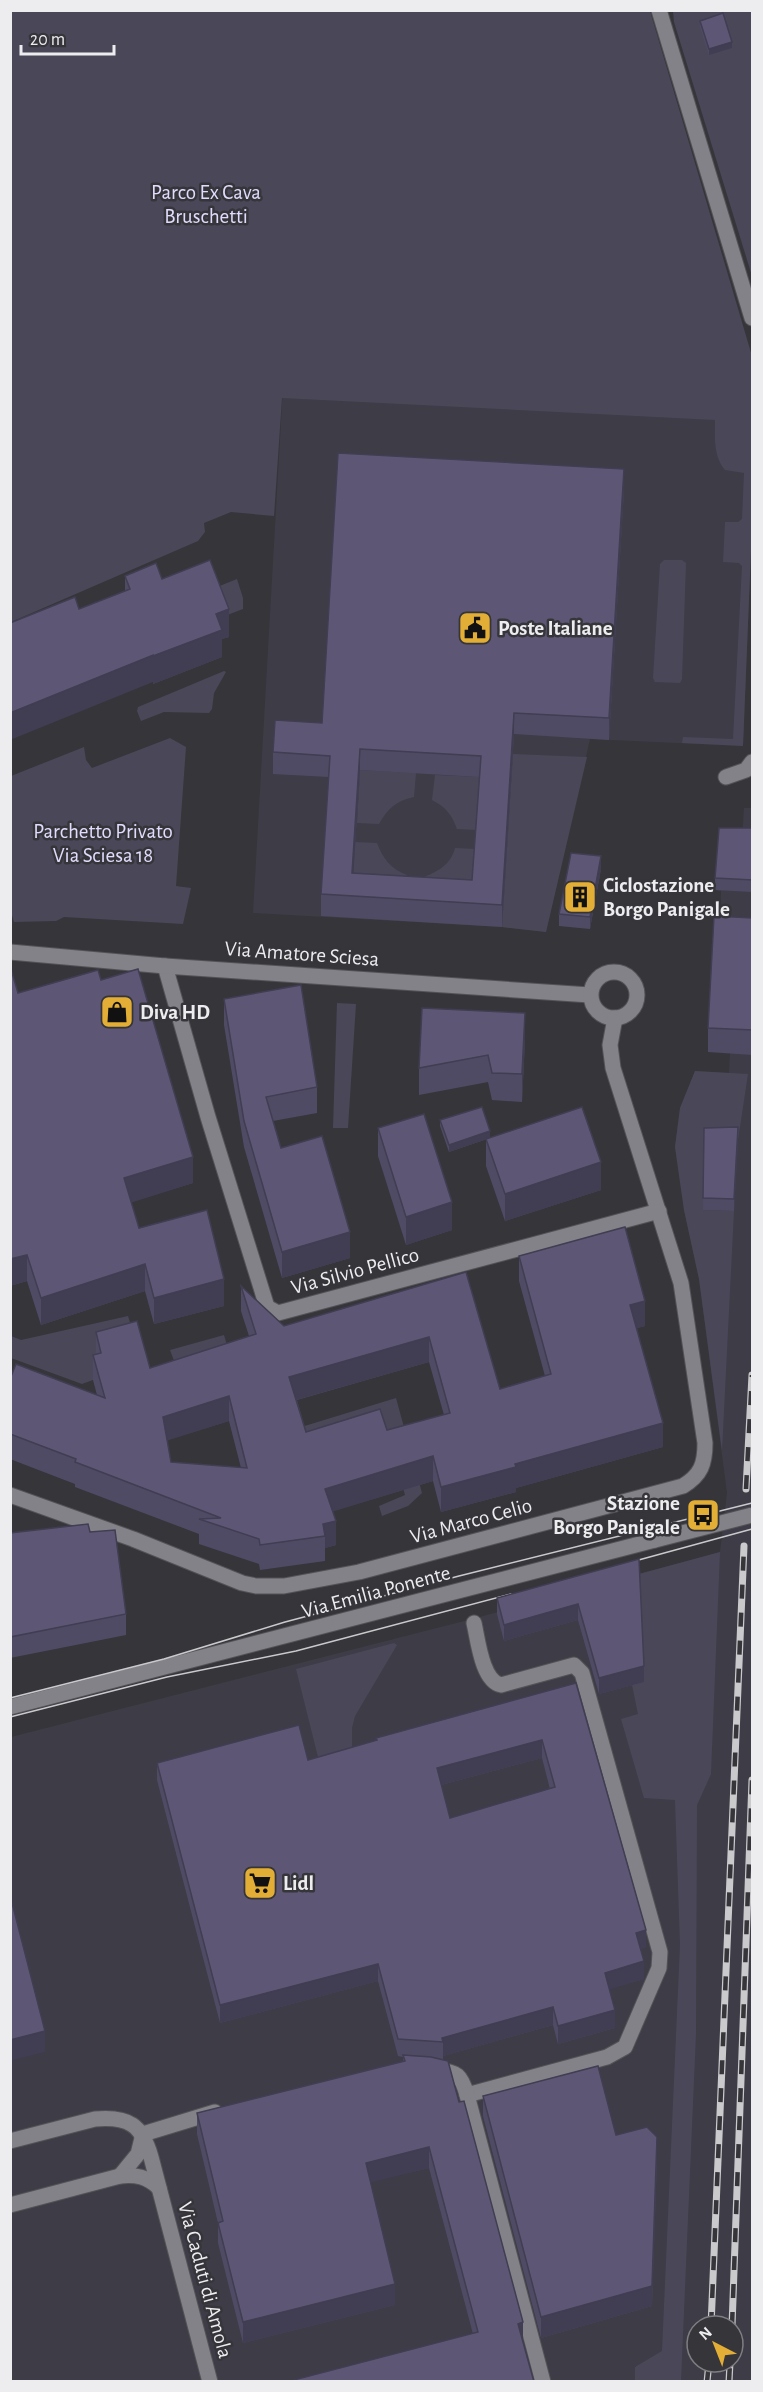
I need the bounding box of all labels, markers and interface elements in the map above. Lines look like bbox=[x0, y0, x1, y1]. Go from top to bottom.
scale bar bbox=[21, 18, 114, 56]
text: 20 m bbox=[30, 31, 65, 49]
park label: Parco Ex Cava Bruschetti bbox=[151, 182, 261, 227]
public building icon: Poste Italiane bbox=[457, 610, 493, 646]
place label: Poste Italiane bbox=[498, 618, 613, 639]
park label: Parchetto Privato Via Sciesa 18 bbox=[33, 821, 173, 866]
place label: Ciclostazione Borgo Panigale bbox=[603, 875, 730, 920]
building icon: Ciclostazione Borgo Panigale bbox=[562, 879, 598, 915]
street label: Via Amatore Sciesa bbox=[224, 938, 380, 970]
shop icon: Diva HD bbox=[99, 994, 135, 1030]
place label: Diva HD bbox=[140, 1002, 210, 1023]
street label: Via Silvio Pellico bbox=[289, 1244, 421, 1298]
place label: Stazione Borgo Panigale bbox=[553, 1493, 680, 1538]
street label: Via Marco Celio bbox=[408, 1495, 534, 1547]
bus stop icon: Stazione Borgo Panigale bbox=[685, 1497, 721, 1533]
street label: Via Emilia Ponente bbox=[299, 1562, 453, 1622]
supermarket icon: Lidl bbox=[242, 1865, 278, 1901]
place label: Lidl bbox=[283, 1873, 314, 1894]
street label: Via Caduti di Amola bbox=[174, 2200, 236, 2361]
north arrow bbox=[685, 2314, 745, 2374]
text: N bbox=[696, 2324, 715, 2343]

